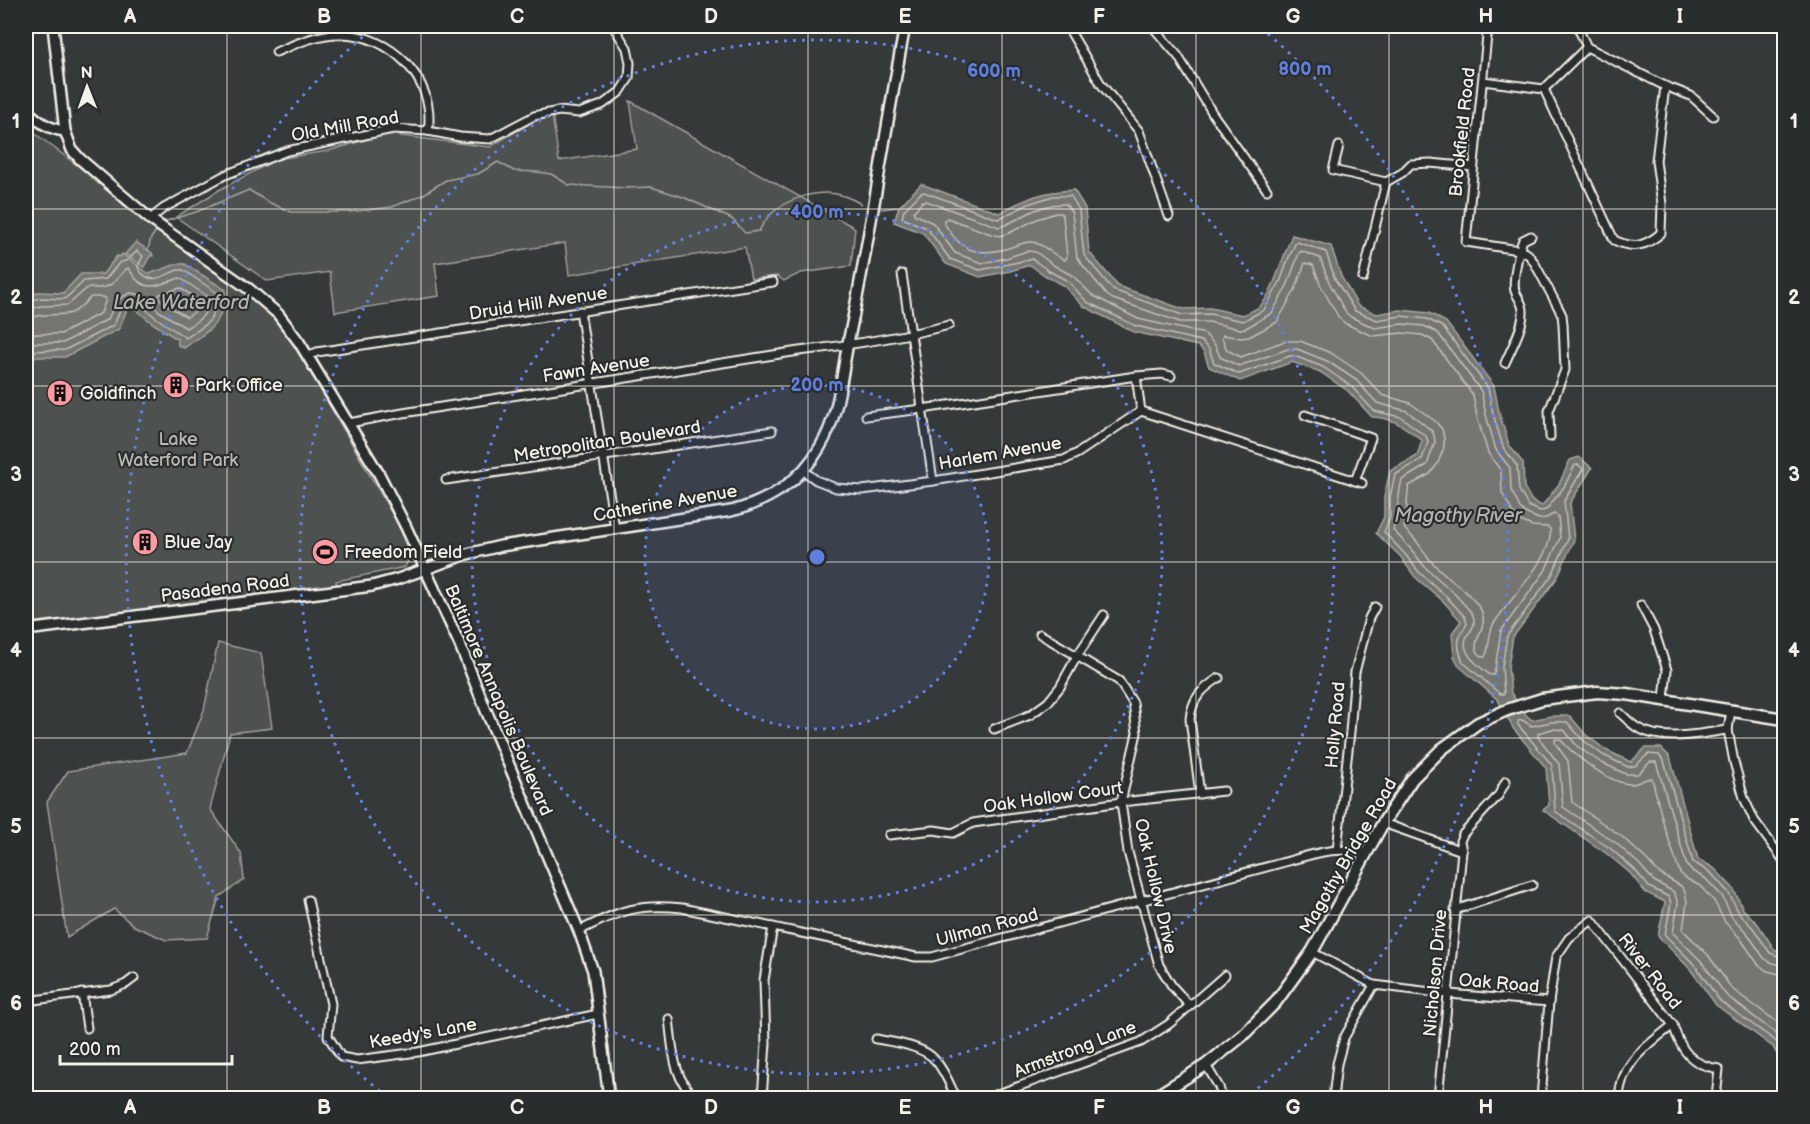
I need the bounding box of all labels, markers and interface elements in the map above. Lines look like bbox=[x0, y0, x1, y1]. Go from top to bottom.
text: A bbox=[123, 5, 137, 29]
text: B bbox=[317, 5, 331, 29]
text: C bbox=[510, 5, 524, 29]
text: D bbox=[704, 5, 718, 29]
text: E bbox=[899, 5, 912, 29]
text: F bbox=[1093, 5, 1105, 29]
text: G bbox=[1286, 5, 1301, 29]
text: H bbox=[1479, 5, 1493, 29]
text: I bbox=[1677, 5, 1683, 29]
north arrow bbox=[57, 57, 117, 117]
text: 800 m bbox=[1278, 59, 1332, 80]
text: 600 m bbox=[967, 61, 1021, 82]
text: N bbox=[81, 64, 93, 83]
street label: Brookfield Road bbox=[1445, 66, 1480, 198]
street label: Old Mill Road bbox=[290, 107, 401, 146]
text: 1 bbox=[12, 110, 20, 134]
text: 1 bbox=[1790, 110, 1798, 134]
text: 400 m bbox=[790, 202, 844, 223]
street label: Druid Hill Avenue bbox=[467, 282, 609, 325]
text: 2 bbox=[10, 286, 22, 310]
text: 2 bbox=[1788, 286, 1800, 310]
water label: Lake Waterford bbox=[113, 291, 250, 315]
street label: Fawn Avenue bbox=[541, 350, 651, 387]
building icon: Park Office bbox=[161, 370, 191, 400]
place label: Park Office bbox=[195, 375, 283, 396]
text: 200 m bbox=[790, 375, 844, 396]
building icon: Goldfinch bbox=[45, 378, 75, 408]
place label: Goldfinch bbox=[80, 383, 156, 404]
street label: Metropolitan Boulevard bbox=[512, 416, 702, 467]
park label: Lake Waterford Park bbox=[118, 429, 238, 471]
street label: Harlem Avenue bbox=[937, 432, 1064, 475]
text: 3 bbox=[10, 463, 22, 487]
text: 3 bbox=[1788, 463, 1800, 487]
street label: Catherine Avenue bbox=[591, 480, 739, 527]
water label: Magothy River bbox=[1394, 504, 1524, 528]
building icon: Blue Jay bbox=[130, 527, 160, 557]
place label: Blue Jay bbox=[164, 532, 233, 553]
sports icon: Freedom Field bbox=[310, 537, 340, 567]
place label: Freedom Field bbox=[344, 542, 462, 563]
centre of rings bbox=[807, 547, 827, 567]
street label: Pasadena Road bbox=[159, 570, 291, 607]
street label: Baltimore Annapolis Boulevard bbox=[440, 581, 557, 819]
text: 4 bbox=[10, 639, 22, 663]
text: 4 bbox=[1788, 639, 1800, 663]
street label: Holly Road bbox=[1321, 681, 1350, 769]
street label: Magothy Bridge Road bbox=[1295, 775, 1402, 938]
street label: Oak Hollow Court bbox=[982, 777, 1125, 818]
text: 5 bbox=[10, 815, 22, 839]
text: 5 bbox=[1788, 815, 1800, 839]
street label: Oak Hollow Drive bbox=[1130, 817, 1181, 956]
street label: Ullman Road bbox=[934, 904, 1040, 951]
street label: Nicholson Drive bbox=[1419, 908, 1452, 1038]
street label: River Road bbox=[1614, 929, 1686, 1013]
street label: Oak Road bbox=[1458, 970, 1540, 997]
text: 6 bbox=[10, 992, 22, 1016]
text: 6 bbox=[1788, 992, 1800, 1016]
street label: Keedy's Lane bbox=[368, 1014, 479, 1053]
street label: Armstrong Lane bbox=[1011, 1016, 1140, 1082]
scale bar bbox=[60, 1028, 232, 1066]
text: 200 m bbox=[69, 1039, 121, 1060]
text: A bbox=[123, 1096, 137, 1120]
text: B bbox=[317, 1096, 331, 1120]
text: C bbox=[510, 1096, 524, 1120]
text: D bbox=[704, 1096, 718, 1120]
text: E bbox=[899, 1096, 912, 1120]
text: F bbox=[1093, 1096, 1105, 1120]
text: G bbox=[1286, 1096, 1301, 1120]
text: H bbox=[1479, 1096, 1493, 1120]
text: I bbox=[1677, 1096, 1683, 1120]

